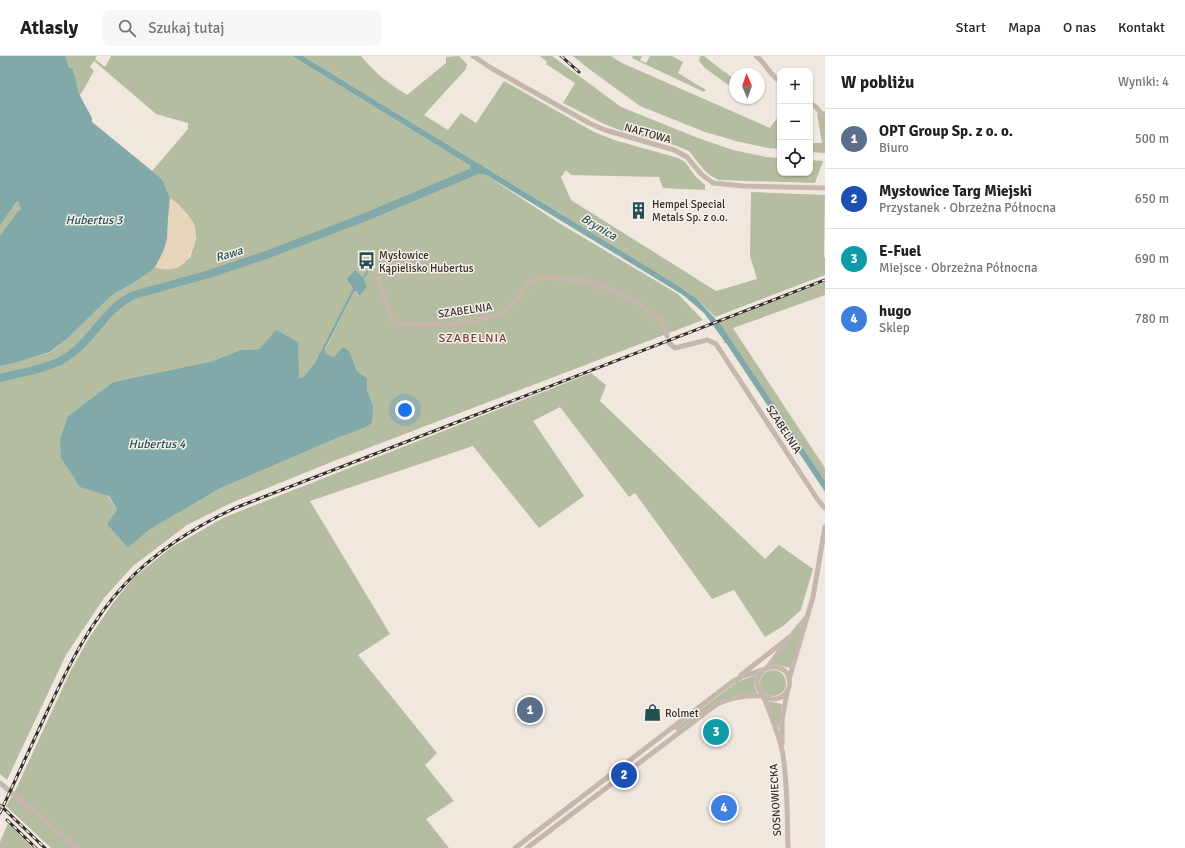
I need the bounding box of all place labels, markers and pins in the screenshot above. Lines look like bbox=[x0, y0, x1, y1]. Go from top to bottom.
place label: Hempel Special Metals Sp. z o.o. bbox=[652, 198, 728, 224]
building icon: Hempel Special Metals Sp. z o.o. bbox=[629, 200, 649, 220]
place label: Mysłowice Kąpielisko Hubertus bbox=[379, 249, 474, 275]
bus stop icon: Mysłowice Kąpielisko Hubertus bbox=[356, 251, 376, 271]
pin: 1 bbox=[517, 695, 543, 725]
shop icon: Rolmet bbox=[642, 703, 662, 723]
place label: Rolmet bbox=[665, 707, 699, 720]
pin: 3 bbox=[703, 717, 729, 747]
pin: 2 bbox=[611, 760, 637, 790]
pin: 4 bbox=[711, 793, 737, 823]

